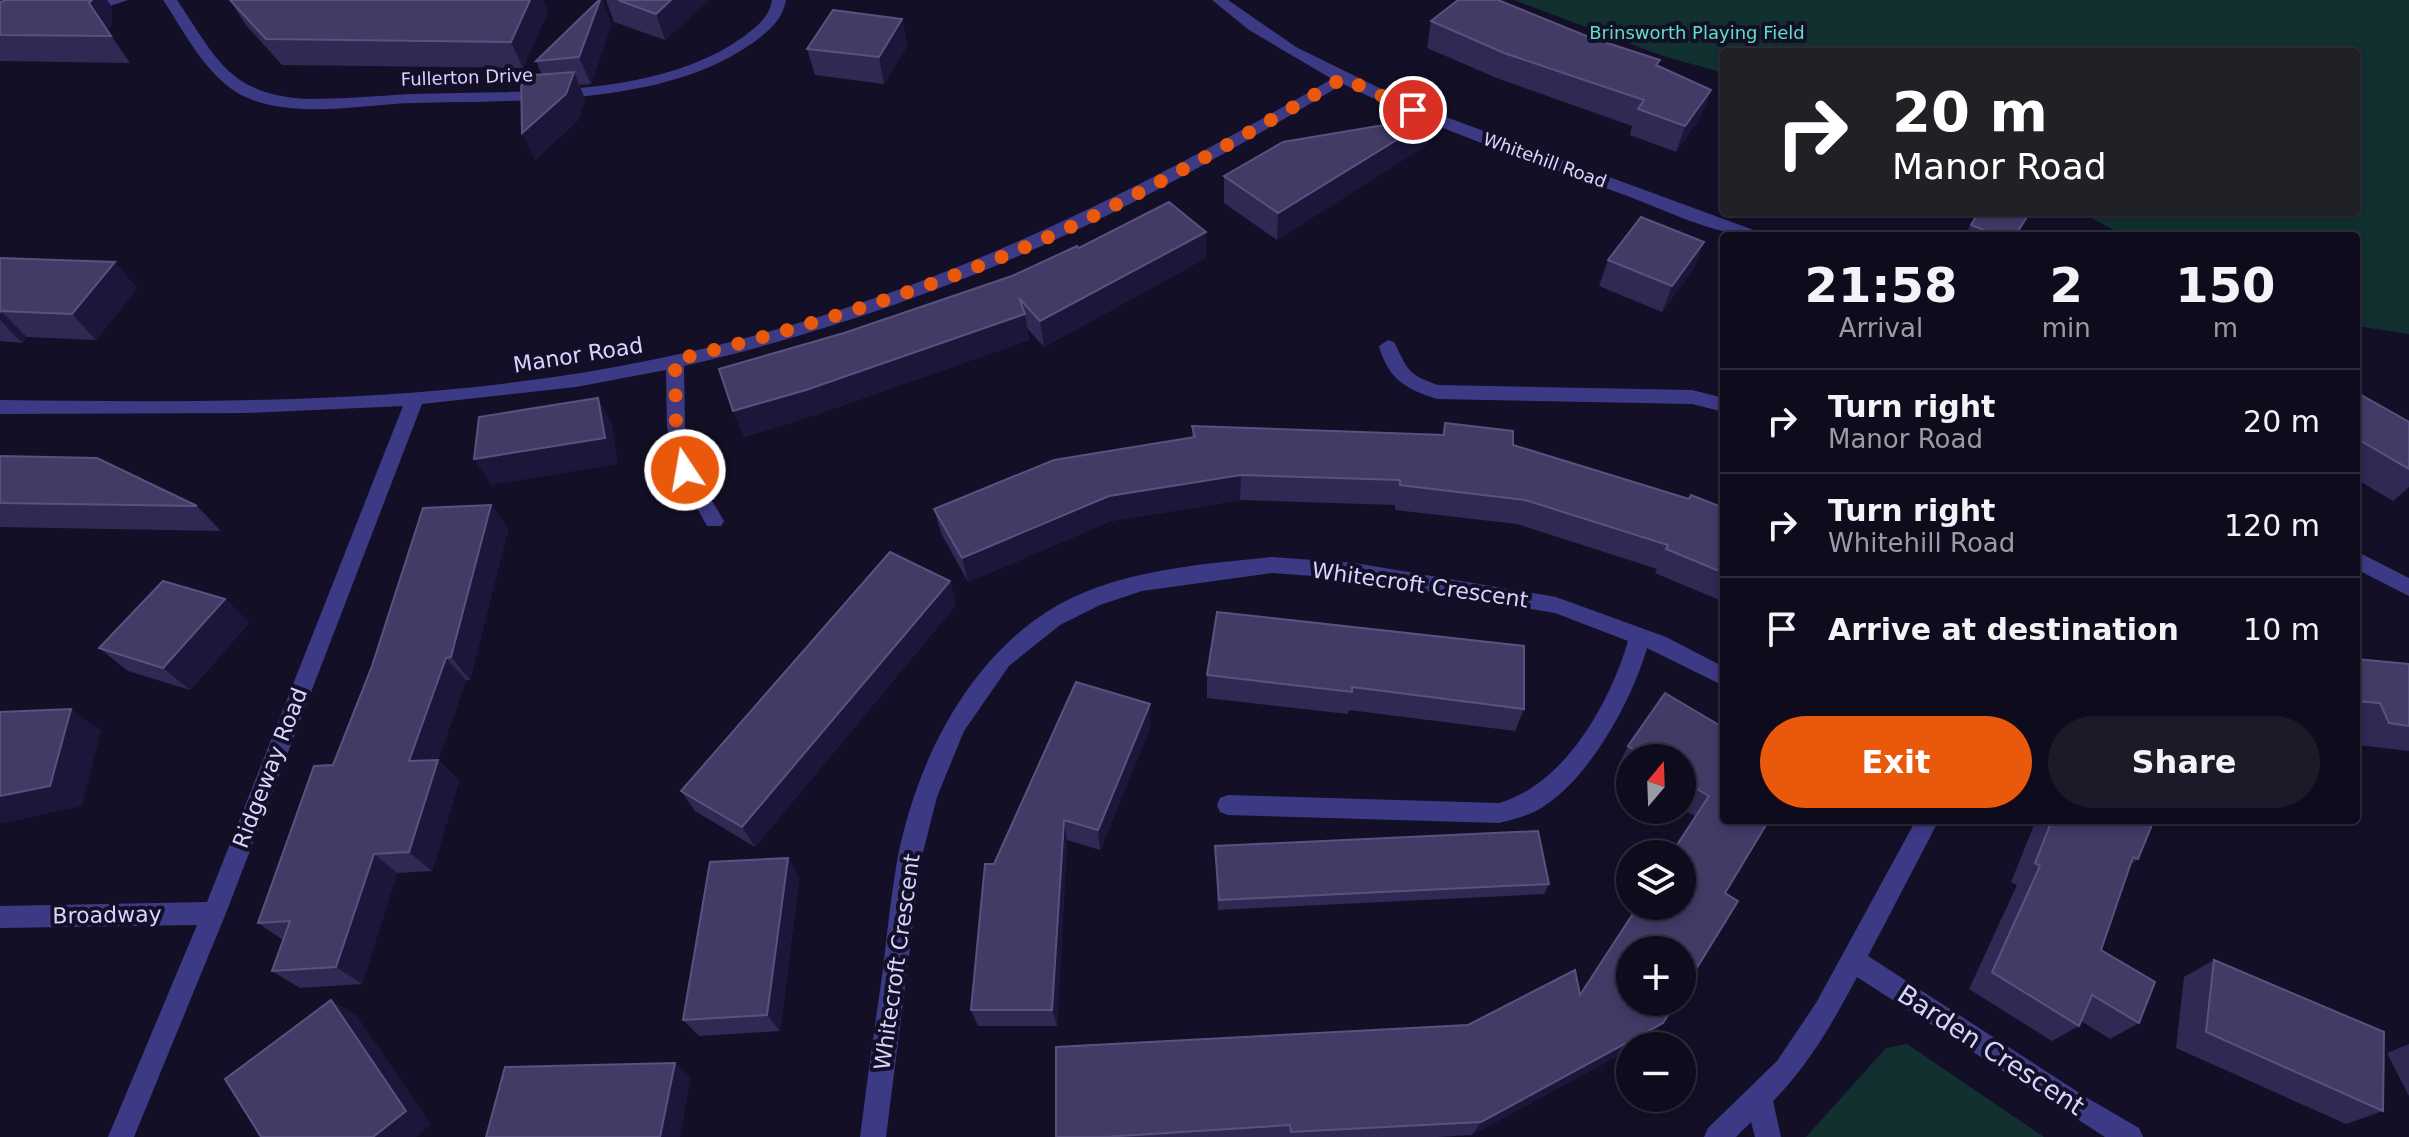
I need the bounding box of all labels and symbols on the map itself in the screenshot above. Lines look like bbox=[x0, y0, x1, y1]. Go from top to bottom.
park label: Brinsworth Playing Field bbox=[1589, 22, 1805, 43]
street label: Fullerton Drive bbox=[400, 64, 534, 90]
pin bbox=[1379, 76, 1447, 144]
street label: Whitehill Road bbox=[1480, 128, 1610, 192]
street label: Manor Road bbox=[511, 332, 645, 378]
position arrow bbox=[643, 428, 727, 512]
street label: Whitecroft Crescent bbox=[1310, 557, 1530, 613]
street label: Ridgeway Road bbox=[228, 684, 312, 852]
north arrow bbox=[1616, 744, 1696, 824]
street label: Whitecroft Crescent bbox=[869, 852, 925, 1072]
street label: Broadway bbox=[52, 902, 162, 928]
street label: Barden Crescent bbox=[1892, 979, 2090, 1121]

